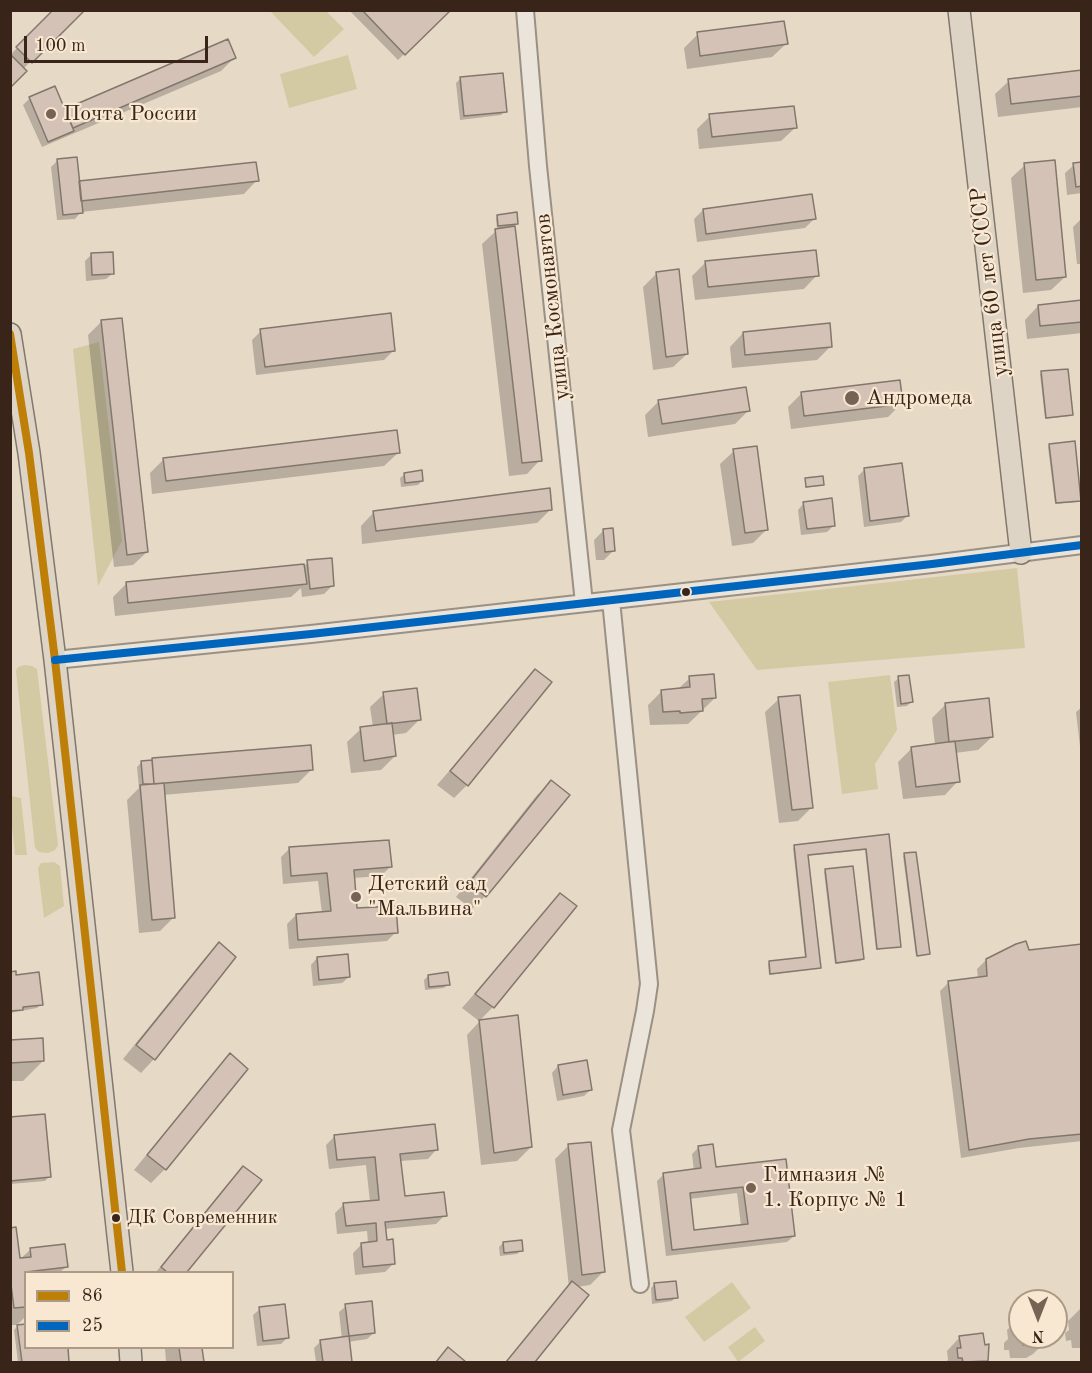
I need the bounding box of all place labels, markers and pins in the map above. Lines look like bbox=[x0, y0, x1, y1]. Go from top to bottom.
place label: Почта России bbox=[63, 101, 197, 127]
marker: Почта России bbox=[44, 107, 58, 121]
place label: Андромеда bbox=[866, 385, 972, 411]
marker: Андромеда bbox=[843, 389, 861, 407]
unlabelled marker bbox=[680, 586, 692, 598]
place label: Детский сад "Мальвина" bbox=[368, 871, 486, 922]
marker: Детский сад "Мальвина" bbox=[349, 890, 363, 904]
place label: Гимназия № 1. Корпус № 1 bbox=[763, 1162, 907, 1214]
marker: Гимназия № 1. Корпус № 1 bbox=[744, 1181, 758, 1195]
place label: ДК Современник bbox=[127, 1206, 278, 1230]
marker: ДК Современник bbox=[110, 1212, 122, 1224]

